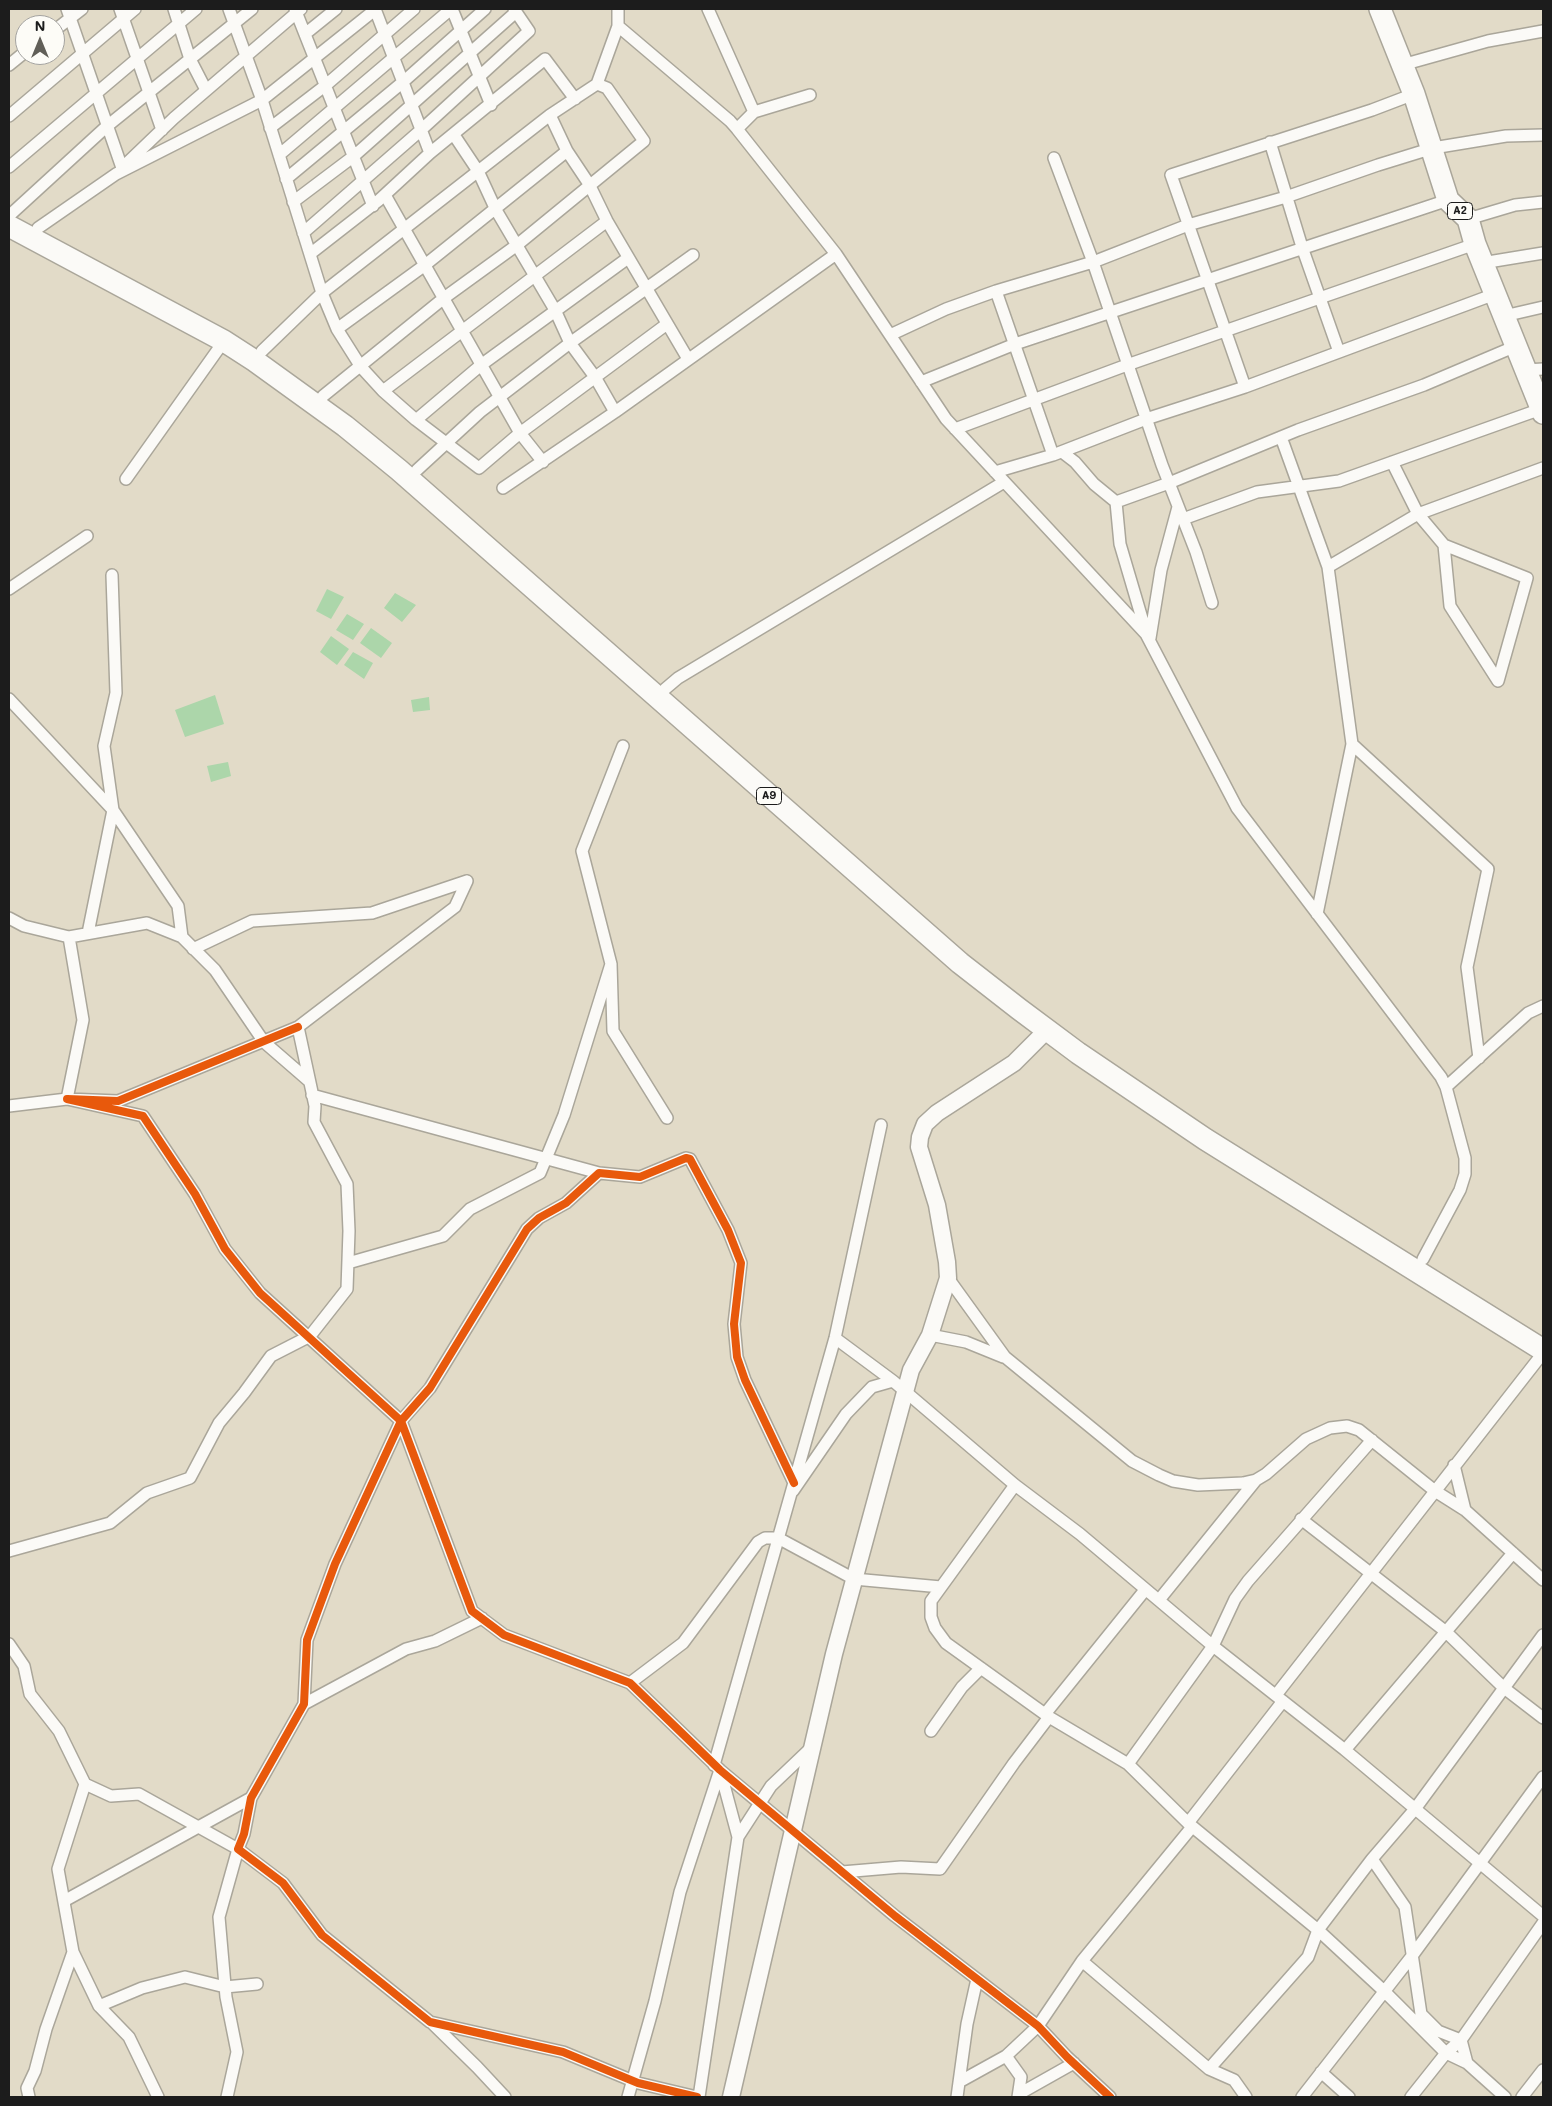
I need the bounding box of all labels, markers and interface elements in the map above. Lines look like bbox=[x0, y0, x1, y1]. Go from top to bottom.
north arrow bbox=[15, 15, 65, 65]
text: N bbox=[35, 16, 45, 35]
road number: A2 bbox=[1448, 202, 1472, 220]
road number: A9 bbox=[756, 788, 782, 804]

